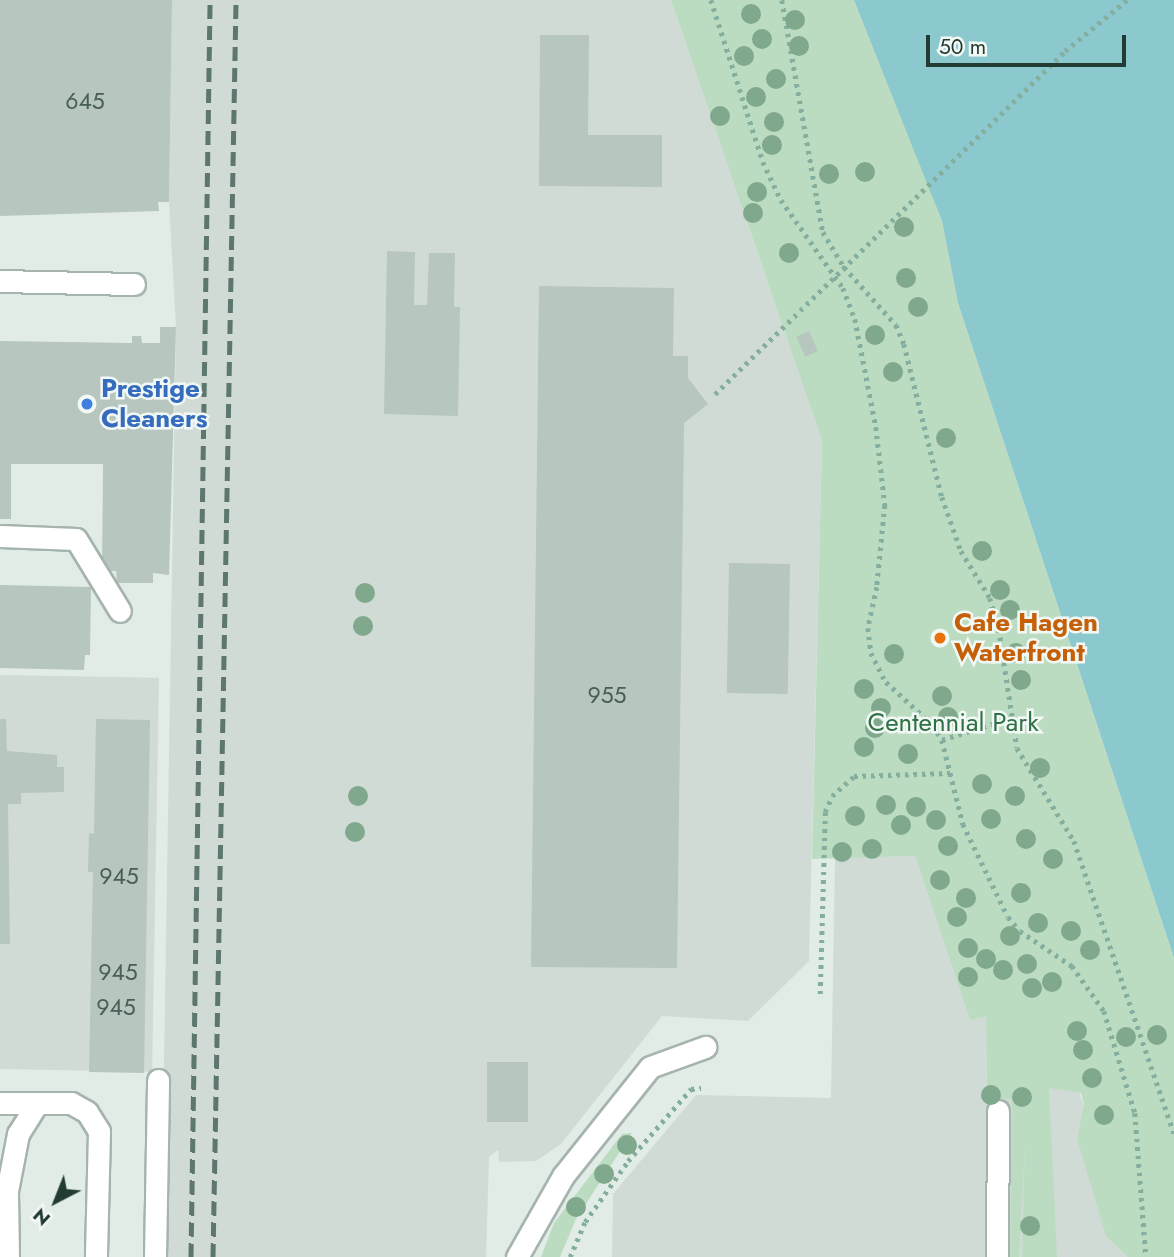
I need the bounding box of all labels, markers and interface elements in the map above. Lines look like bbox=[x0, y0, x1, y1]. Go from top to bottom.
scale bar bbox=[929, 21, 1128, 65]
text: 50 m bbox=[939, 32, 986, 62]
house number: 645 bbox=[65, 87, 105, 115]
place label: Prestige Cleaners bbox=[101, 373, 208, 434]
marker: Prestige Cleaners bbox=[79, 396, 95, 412]
place label: Cafe Hagen Waterfront bbox=[954, 607, 1098, 668]
marker: Cafe Hagen Waterfront bbox=[932, 630, 948, 646]
house number: 955 bbox=[587, 681, 627, 709]
park label: Centennial Park bbox=[867, 707, 1039, 739]
house number: 945 bbox=[99, 862, 139, 890]
house number: 945 bbox=[98, 958, 138, 986]
house number: 945 bbox=[96, 993, 136, 1021]
north arrow bbox=[21, 1166, 91, 1236]
text: N bbox=[27, 1202, 56, 1232]

